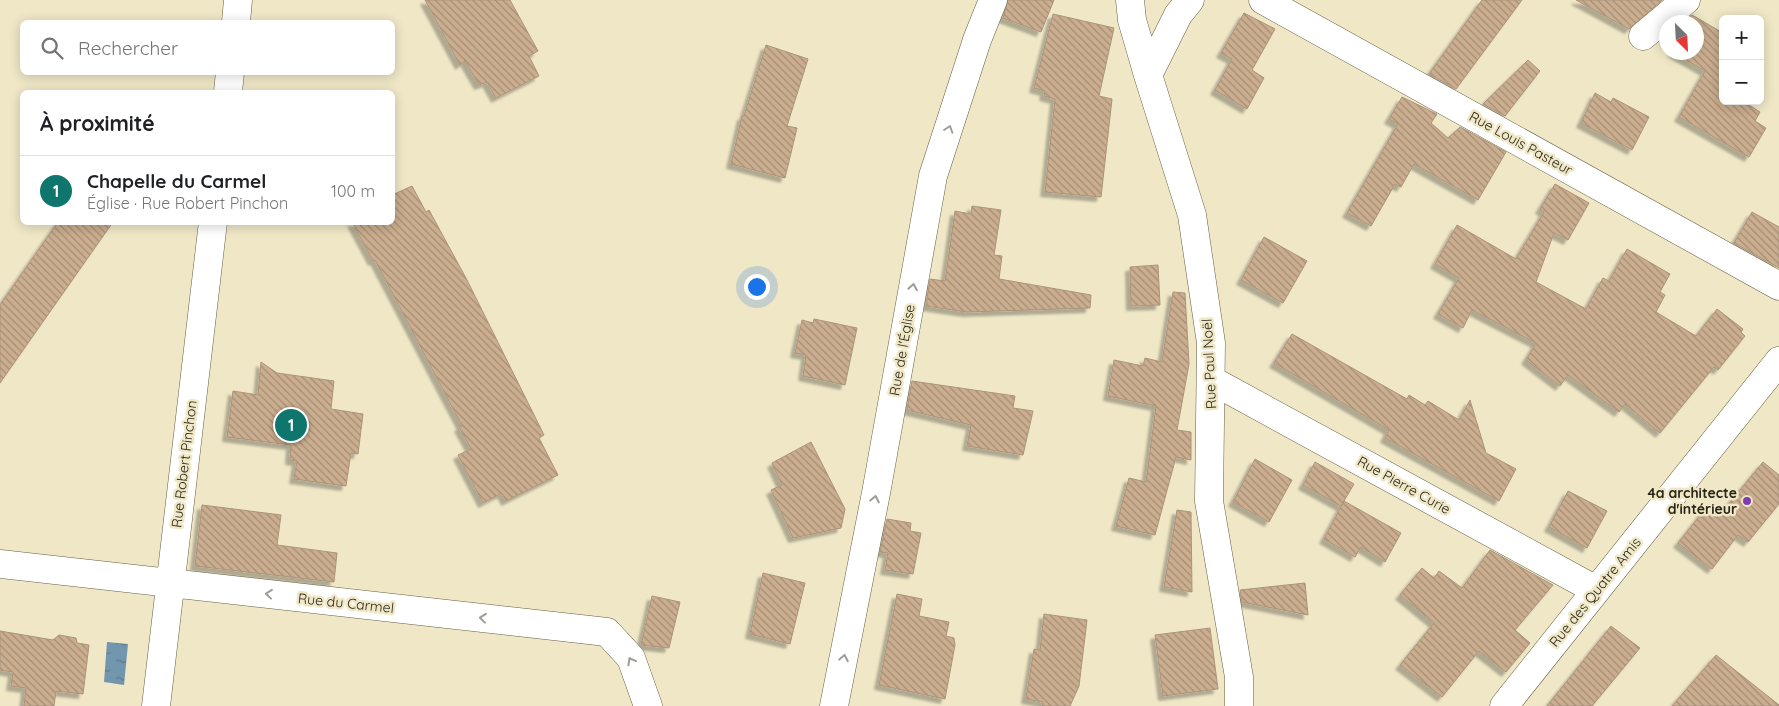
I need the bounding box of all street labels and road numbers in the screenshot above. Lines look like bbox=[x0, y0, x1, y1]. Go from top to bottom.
street label: Rue Louis Pasteur bbox=[1466, 107, 1576, 179]
street label: Rue de l'Église bbox=[885, 303, 919, 397]
street label: Rue Paul Noël bbox=[1198, 318, 1220, 410]
street label: Rue Robert Pinchon bbox=[167, 399, 201, 529]
street label: Rue Pierre Curie bbox=[1354, 452, 1454, 518]
street label: Rue des Quatre Amis bbox=[1545, 534, 1645, 650]
street label: Rue du Carmel bbox=[297, 589, 395, 617]

